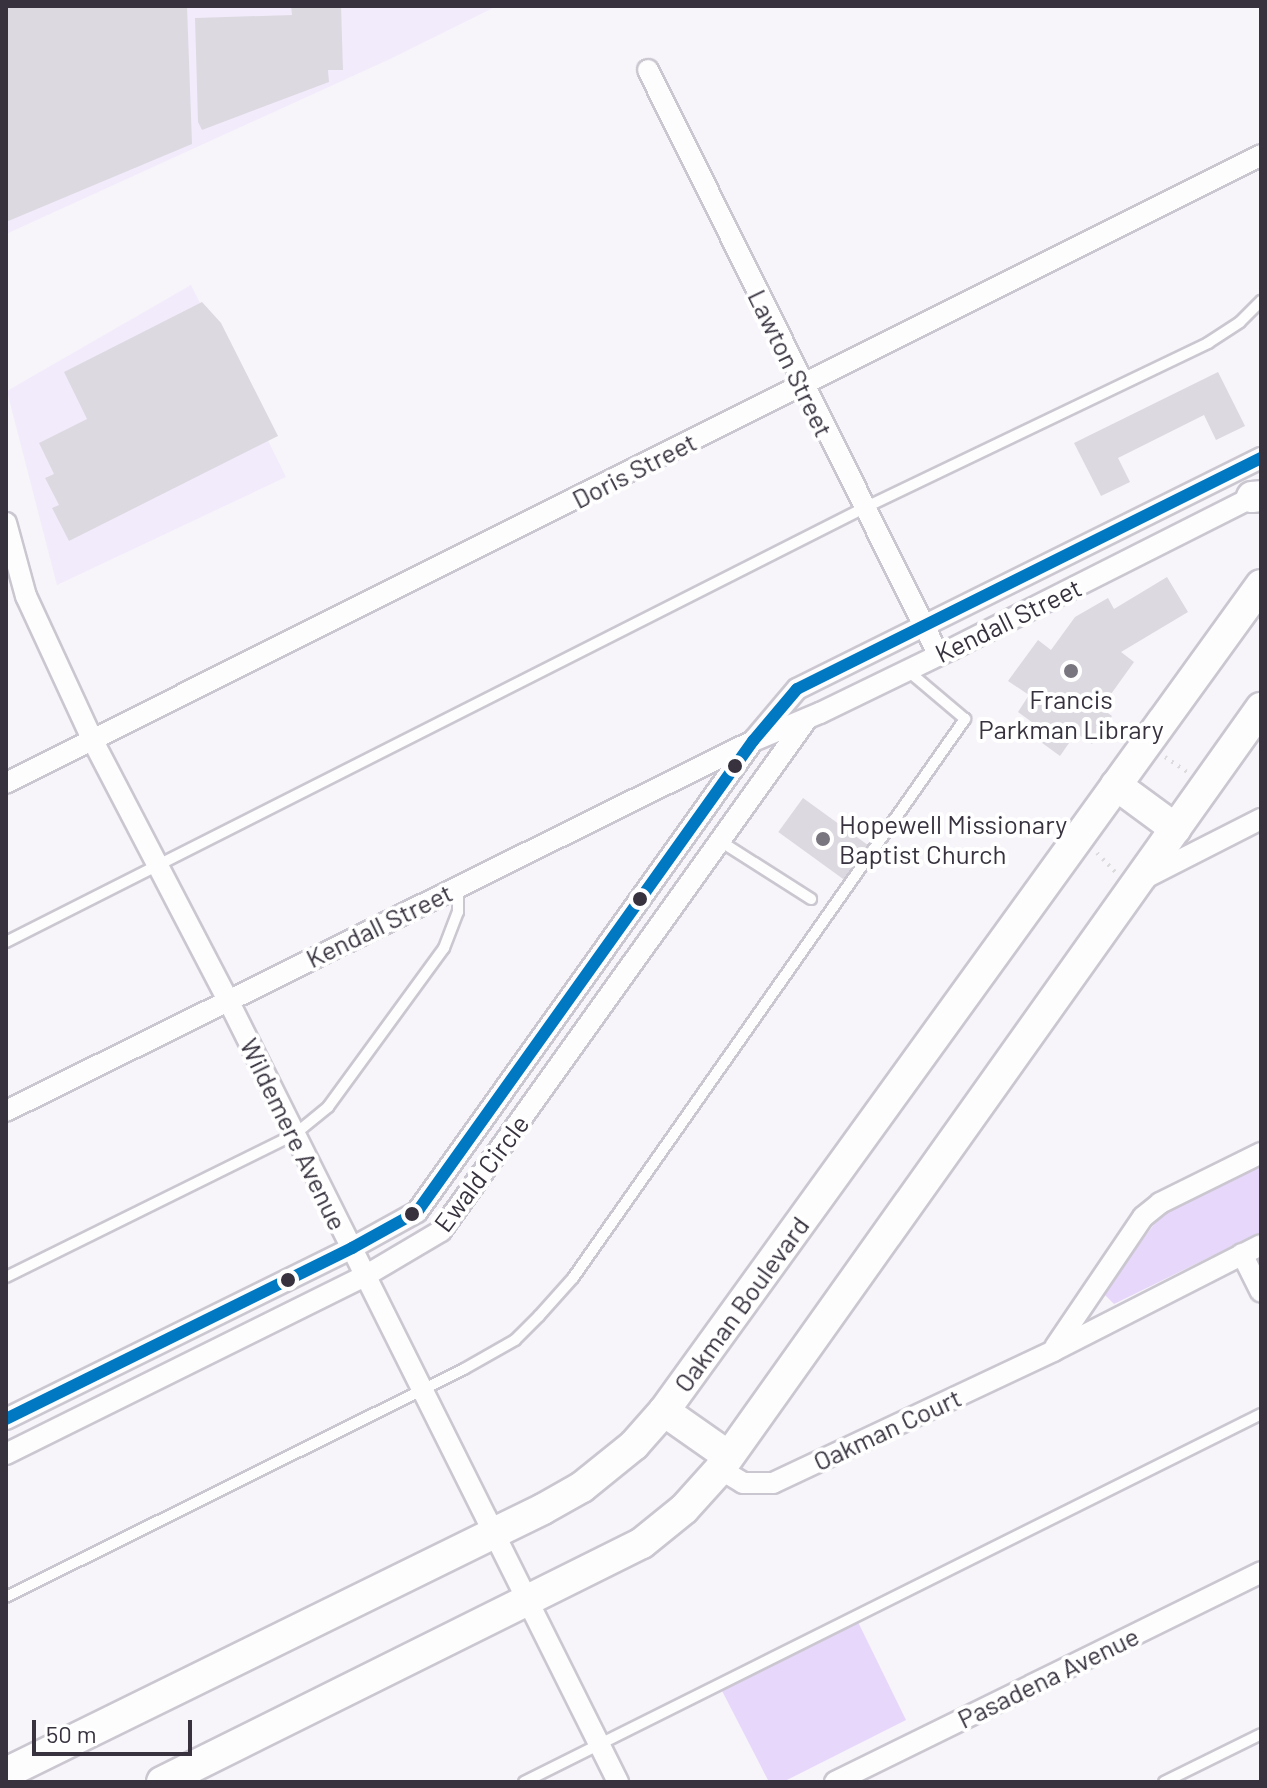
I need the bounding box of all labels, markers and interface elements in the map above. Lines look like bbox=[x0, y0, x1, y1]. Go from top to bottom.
street label: Lawton Street bbox=[742, 284, 840, 442]
street label: Doris Street bbox=[567, 425, 701, 515]
street label: Kendall Street bbox=[930, 571, 1086, 669]
marker: Francis Parkman Library bbox=[1062, 662, 1080, 680]
place label: Francis Parkman Library bbox=[978, 683, 1164, 744]
unlabelled marker bbox=[727, 758, 743, 774]
place label: Hopewell Missionary Baptist Church bbox=[839, 808, 1067, 870]
marker: Hopewell Missionary Baptist Church bbox=[814, 830, 832, 848]
street label: Kendall Street bbox=[301, 876, 457, 974]
unlabelled marker bbox=[632, 891, 648, 907]
street label: Wildemere Avenue bbox=[234, 1033, 354, 1235]
street label: Ewald Circle bbox=[427, 1109, 535, 1237]
unlabelled marker bbox=[404, 1206, 420, 1222]
street label: Oakman Boulevard bbox=[667, 1210, 815, 1398]
unlabelled marker bbox=[280, 1272, 296, 1288]
street label: Oakman Court bbox=[808, 1381, 966, 1477]
street label: Pasadena Avenue bbox=[952, 1620, 1144, 1734]
scale bar bbox=[36, 1704, 196, 1754]
text: 50 m bbox=[46, 1719, 97, 1748]

